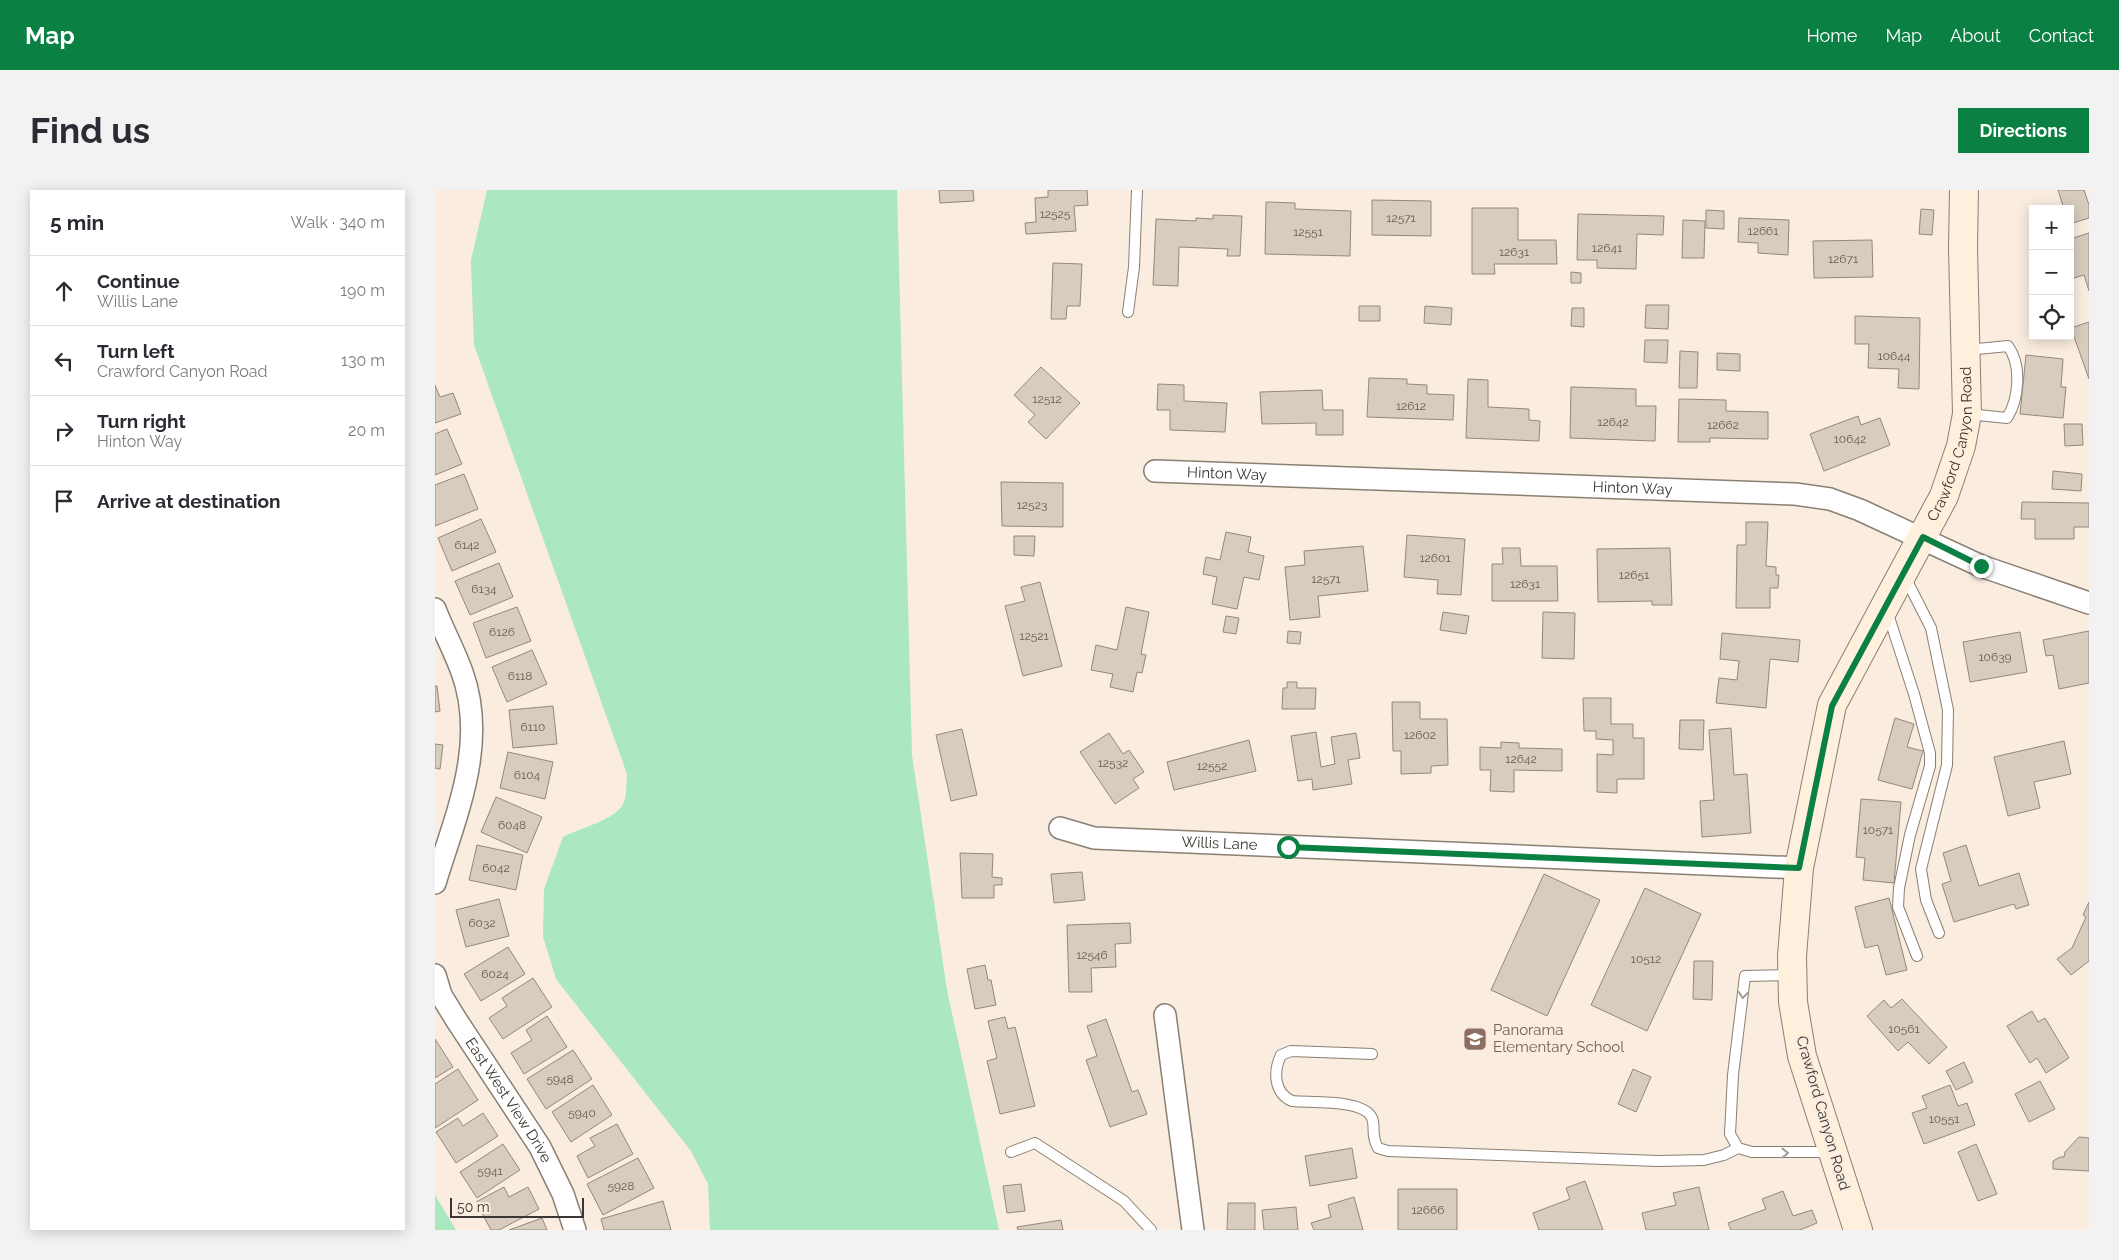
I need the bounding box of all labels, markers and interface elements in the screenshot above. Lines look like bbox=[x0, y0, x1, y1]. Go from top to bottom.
text: Map bbox=[25, 21, 75, 50]
text: Home bbox=[1806, 25, 1857, 46]
text: Map bbox=[1885, 25, 1922, 46]
text: About bbox=[1950, 25, 2001, 46]
text: Contact bbox=[2029, 25, 2094, 46]
button: Directions bbox=[1958, 108, 2089, 153]
text: Find us bbox=[30, 110, 150, 151]
map controls bbox=[2029, 205, 2074, 340]
button: + bbox=[2029, 205, 2074, 250]
house number: 12525 bbox=[1040, 207, 1071, 221]
text: 5 min bbox=[50, 210, 104, 235]
house number: 12571 bbox=[1386, 211, 1416, 225]
text: Walk · 340 m bbox=[291, 213, 385, 232]
house number: 12661 bbox=[1748, 224, 1779, 238]
house number: 12551 bbox=[1293, 225, 1323, 239]
house number: 12641 bbox=[1592, 241, 1622, 255]
house number: 12631 bbox=[1499, 245, 1529, 259]
button: − bbox=[2029, 250, 2074, 295]
house number: 12671 bbox=[1828, 252, 1858, 266]
text: Continue bbox=[97, 270, 180, 292]
icon: ahead bbox=[50, 277, 78, 305]
text: 190 m bbox=[340, 281, 385, 300]
text: Willis Lane bbox=[97, 292, 178, 311]
button: locate bbox=[2029, 295, 2074, 340]
text: Turn left bbox=[97, 340, 174, 362]
icon: left bbox=[50, 347, 78, 375]
house number: 10644 bbox=[1878, 349, 1911, 363]
text: 130 m bbox=[341, 351, 385, 370]
text: Crawford Canyon Road bbox=[97, 362, 268, 381]
street label: Crawford Canyon Road bbox=[1923, 366, 1976, 524]
house number: 12512 bbox=[1032, 392, 1062, 406]
house number: 12612 bbox=[1396, 399, 1426, 413]
text: Turn right bbox=[97, 410, 186, 432]
house number: 12642 bbox=[1597, 415, 1629, 429]
icon: right bbox=[50, 417, 78, 445]
house number: 12662 bbox=[1707, 418, 1739, 432]
text: 20 m bbox=[348, 421, 385, 440]
text: Hinton Way bbox=[97, 432, 182, 451]
house number: 10642 bbox=[1834, 432, 1866, 446]
street label: Hinton Way bbox=[1187, 463, 1267, 484]
street label: Hinton Way bbox=[1592, 478, 1673, 499]
icon: arrive bbox=[50, 487, 78, 515]
text: Arrive at destination bbox=[97, 490, 281, 512]
house number: 12523 bbox=[1017, 498, 1047, 512]
house number: 6142 bbox=[454, 538, 480, 552]
house number: 12601 bbox=[1419, 551, 1451, 565]
route end bbox=[1970, 555, 1993, 578]
house number: 12651 bbox=[1619, 568, 1649, 582]
house number: 12571 bbox=[1311, 572, 1341, 586]
house number: 12631 bbox=[1510, 577, 1540, 591]
house number: 6134 bbox=[471, 582, 497, 596]
house number: 6126 bbox=[489, 625, 515, 639]
house number: 12521 bbox=[1019, 629, 1049, 643]
house number: 10639 bbox=[1978, 650, 2012, 664]
house number: 6118 bbox=[508, 669, 532, 683]
house number: 6110 bbox=[521, 720, 545, 734]
house number: 12602 bbox=[1404, 728, 1436, 742]
house number: 12642 bbox=[1505, 752, 1537, 766]
house number: 12532 bbox=[1098, 756, 1128, 770]
house number: 12552 bbox=[1197, 759, 1227, 773]
house number: 6104 bbox=[514, 768, 541, 782]
house number: 6048 bbox=[498, 818, 526, 832]
house number: 10571 bbox=[1863, 823, 1893, 837]
street label: Willis Lane bbox=[1181, 833, 1258, 854]
route start bbox=[1277, 836, 1300, 859]
house number: 6042 bbox=[482, 861, 510, 875]
house number: 6032 bbox=[468, 916, 496, 930]
house number: 12546 bbox=[1076, 948, 1108, 962]
house number: 10512 bbox=[1631, 952, 1661, 966]
house number: 6024 bbox=[481, 967, 509, 981]
one-way arrow bbox=[1738, 992, 1749, 1000]
place label: Panorama Elementary School bbox=[1493, 1021, 1625, 1056]
house number: 10561 bbox=[1888, 1022, 1920, 1036]
school or university icon: Panorama Elementary School bbox=[1462, 1026, 1488, 1052]
street label: East West View Drive bbox=[461, 1034, 555, 1166]
street label: Crawford Canyon Road bbox=[1792, 1034, 1854, 1192]
house number: 5948 bbox=[546, 1072, 574, 1086]
house number: 5940 bbox=[568, 1106, 596, 1120]
house number: 10551 bbox=[1929, 1112, 1959, 1126]
one-way arrow bbox=[1781, 1147, 1789, 1158]
house number: 5941 bbox=[477, 1164, 503, 1178]
house number: 5928 bbox=[608, 1179, 634, 1193]
scale bar bbox=[450, 1195, 584, 1218]
text: 50 m bbox=[457, 1199, 490, 1215]
house number: 12666 bbox=[1411, 1203, 1445, 1217]

